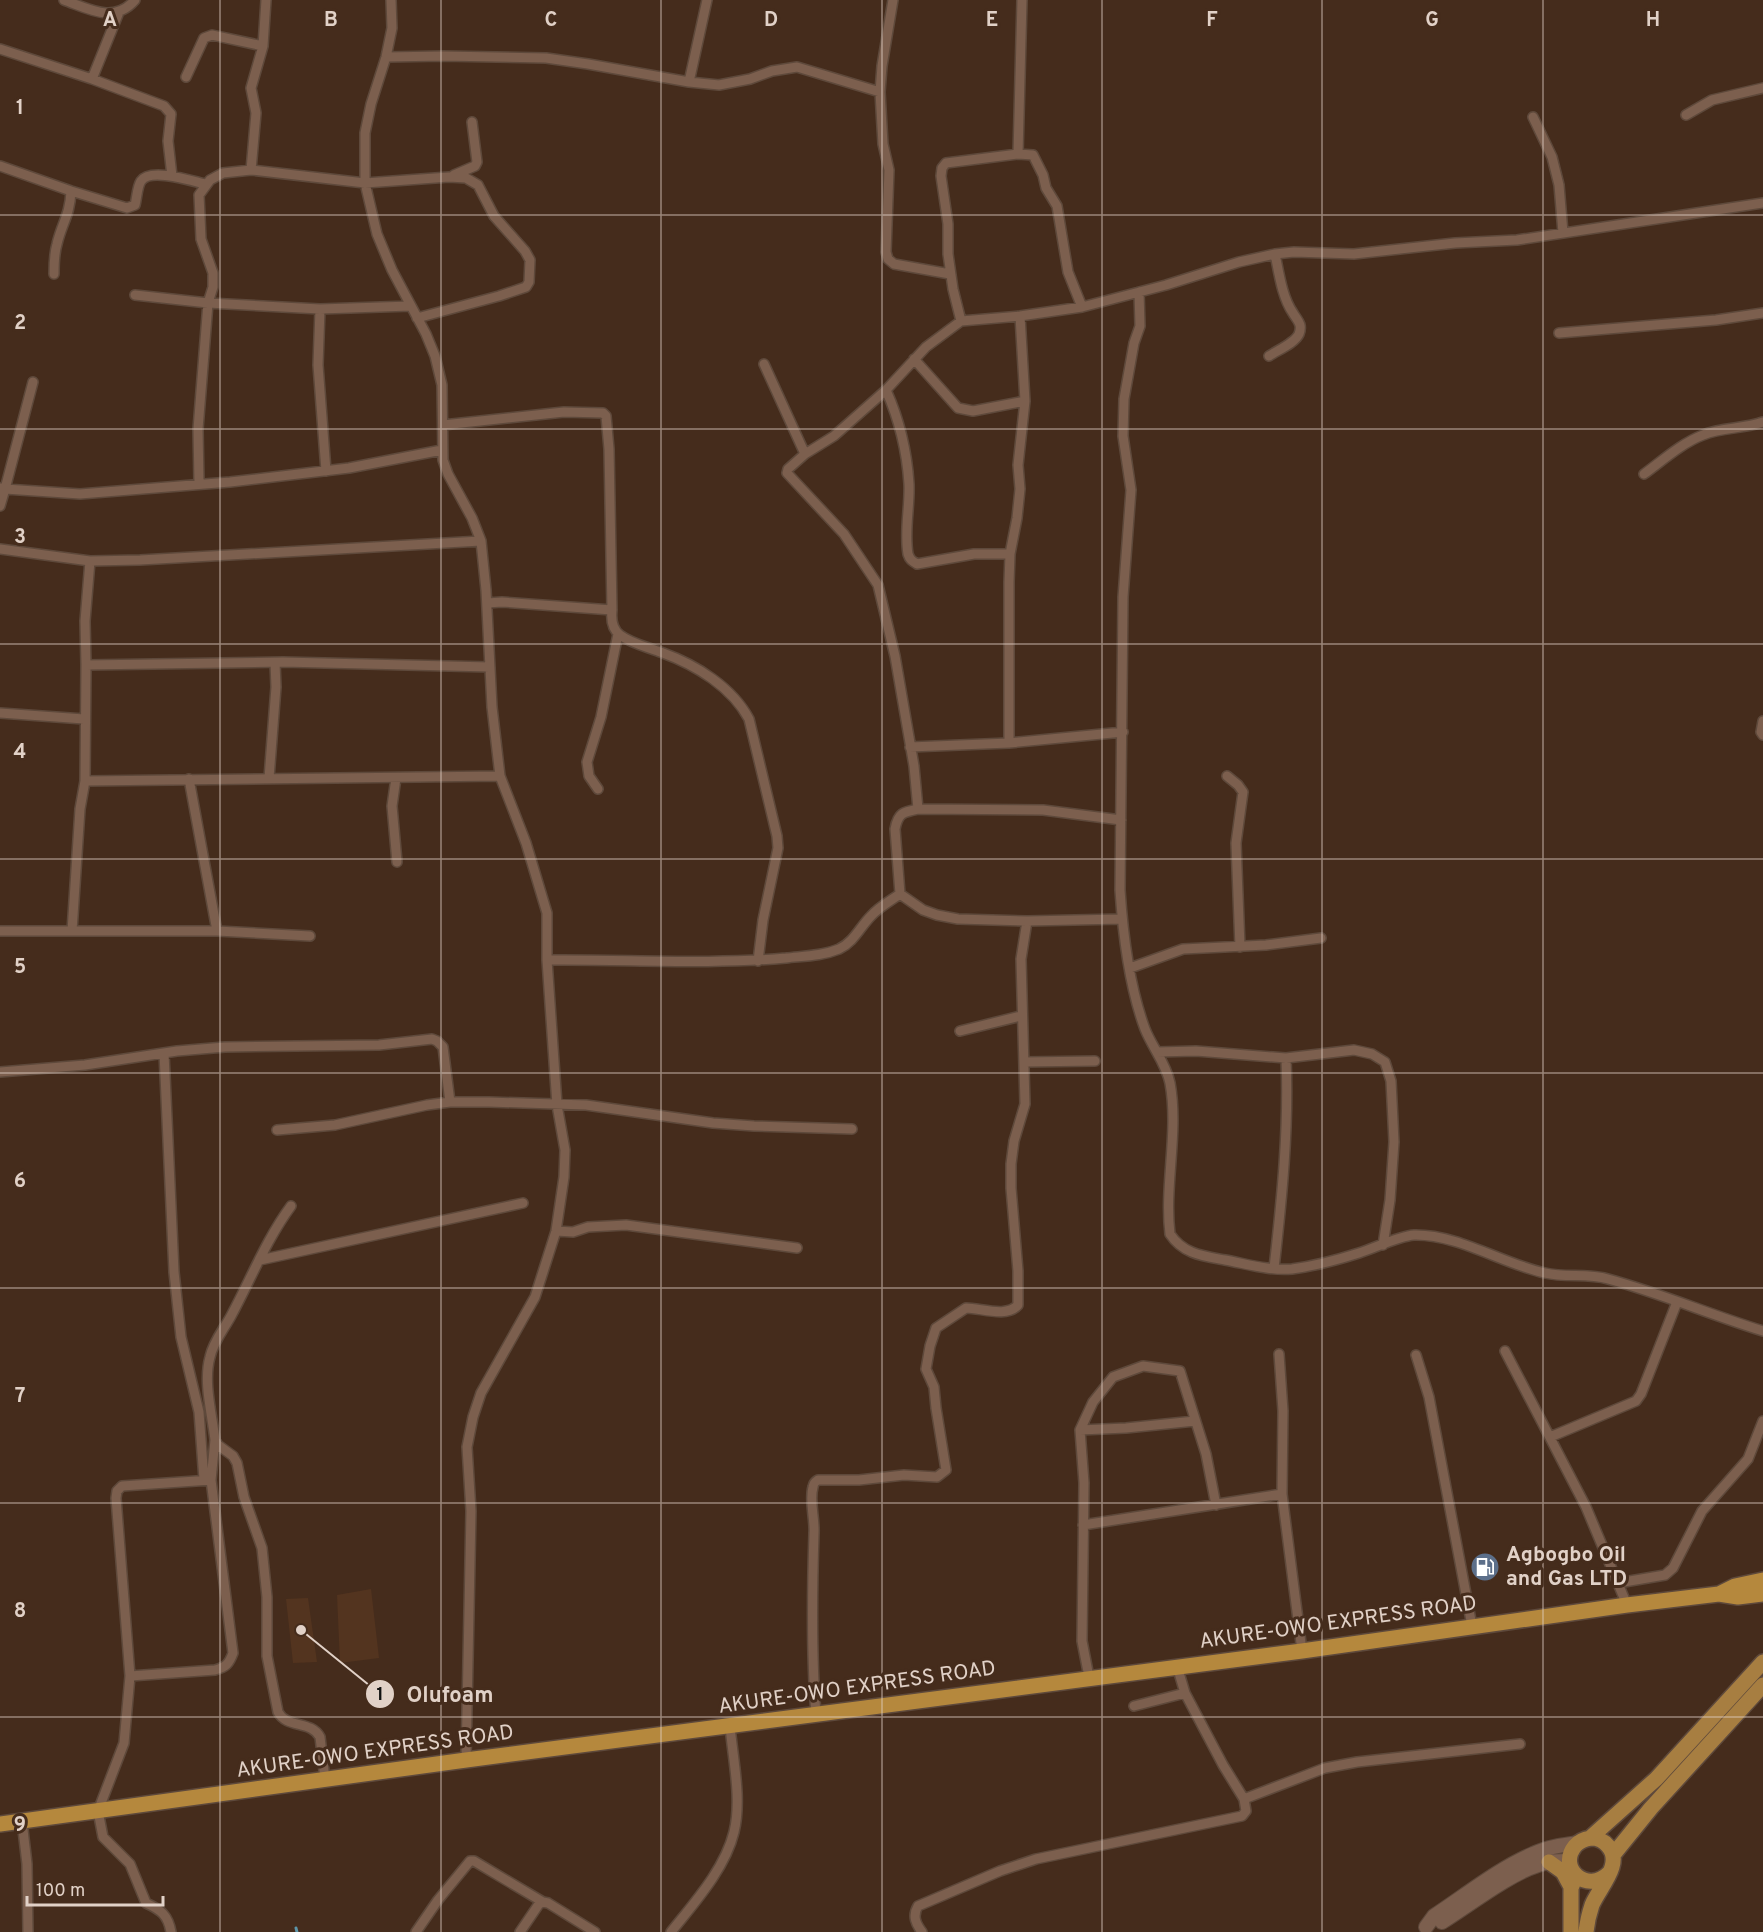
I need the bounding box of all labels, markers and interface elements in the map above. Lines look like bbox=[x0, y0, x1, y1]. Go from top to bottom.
text: A bbox=[103, 8, 117, 34]
text: B bbox=[324, 8, 338, 34]
text: C bbox=[545, 8, 557, 34]
text: D bbox=[764, 8, 778, 34]
text: E bbox=[986, 8, 998, 34]
text: F bbox=[1206, 8, 1218, 34]
text: G bbox=[1425, 8, 1439, 34]
text: H bbox=[1646, 8, 1660, 34]
text: 1 bbox=[16, 96, 24, 122]
text: 2 bbox=[14, 311, 26, 337]
text: 3 bbox=[14, 525, 26, 551]
text: 4 bbox=[14, 740, 26, 766]
text: 5 bbox=[14, 955, 26, 981]
text: 6 bbox=[14, 1169, 26, 1195]
text: 7 bbox=[15, 1384, 25, 1410]
place label: Agbogbo Oil and Gas LTD bbox=[1506, 1542, 1627, 1593]
fuel station icon: Agbogbo Oil and Gas LTD bbox=[1469, 1551, 1501, 1583]
street label: AKURE-OWO EXPRESS ROAD bbox=[1198, 1590, 1478, 1656]
text: 8 bbox=[14, 1599, 26, 1625]
street label: AKURE-OWO EXPRESS ROAD bbox=[717, 1655, 997, 1721]
callout: Olufoam bbox=[365, 1674, 506, 1714]
text: Olufoam bbox=[406, 1683, 494, 1710]
text: 1 bbox=[376, 1684, 384, 1707]
street label: AKURE-OWO EXPRESS ROAD bbox=[235, 1719, 515, 1785]
text: 9 bbox=[14, 1813, 26, 1839]
scale bar bbox=[27, 1869, 164, 1907]
text: 100 m bbox=[36, 1880, 85, 1903]

